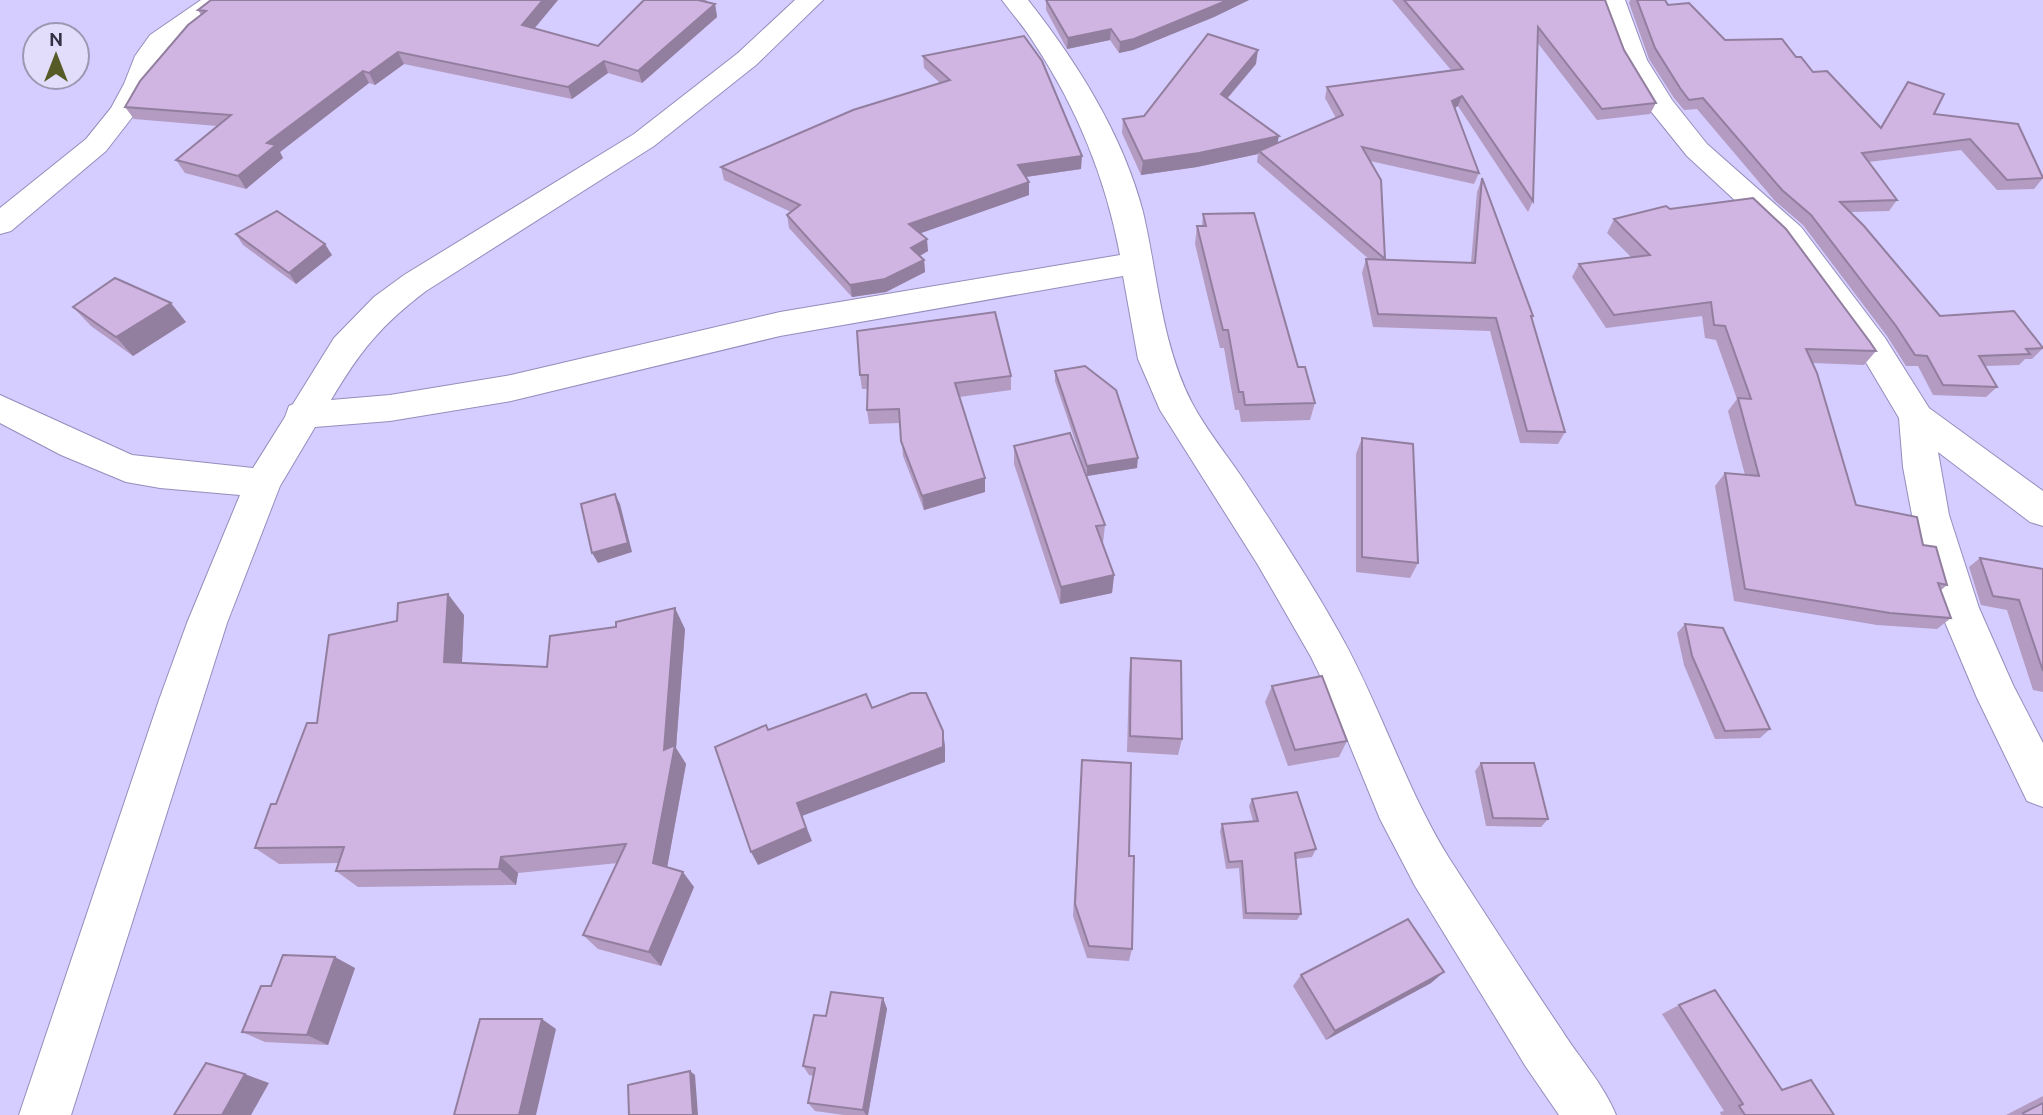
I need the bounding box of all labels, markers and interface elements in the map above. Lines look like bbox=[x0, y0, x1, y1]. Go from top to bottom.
north arrow bbox=[21, 21, 91, 91]
text: N bbox=[49, 28, 63, 50]

